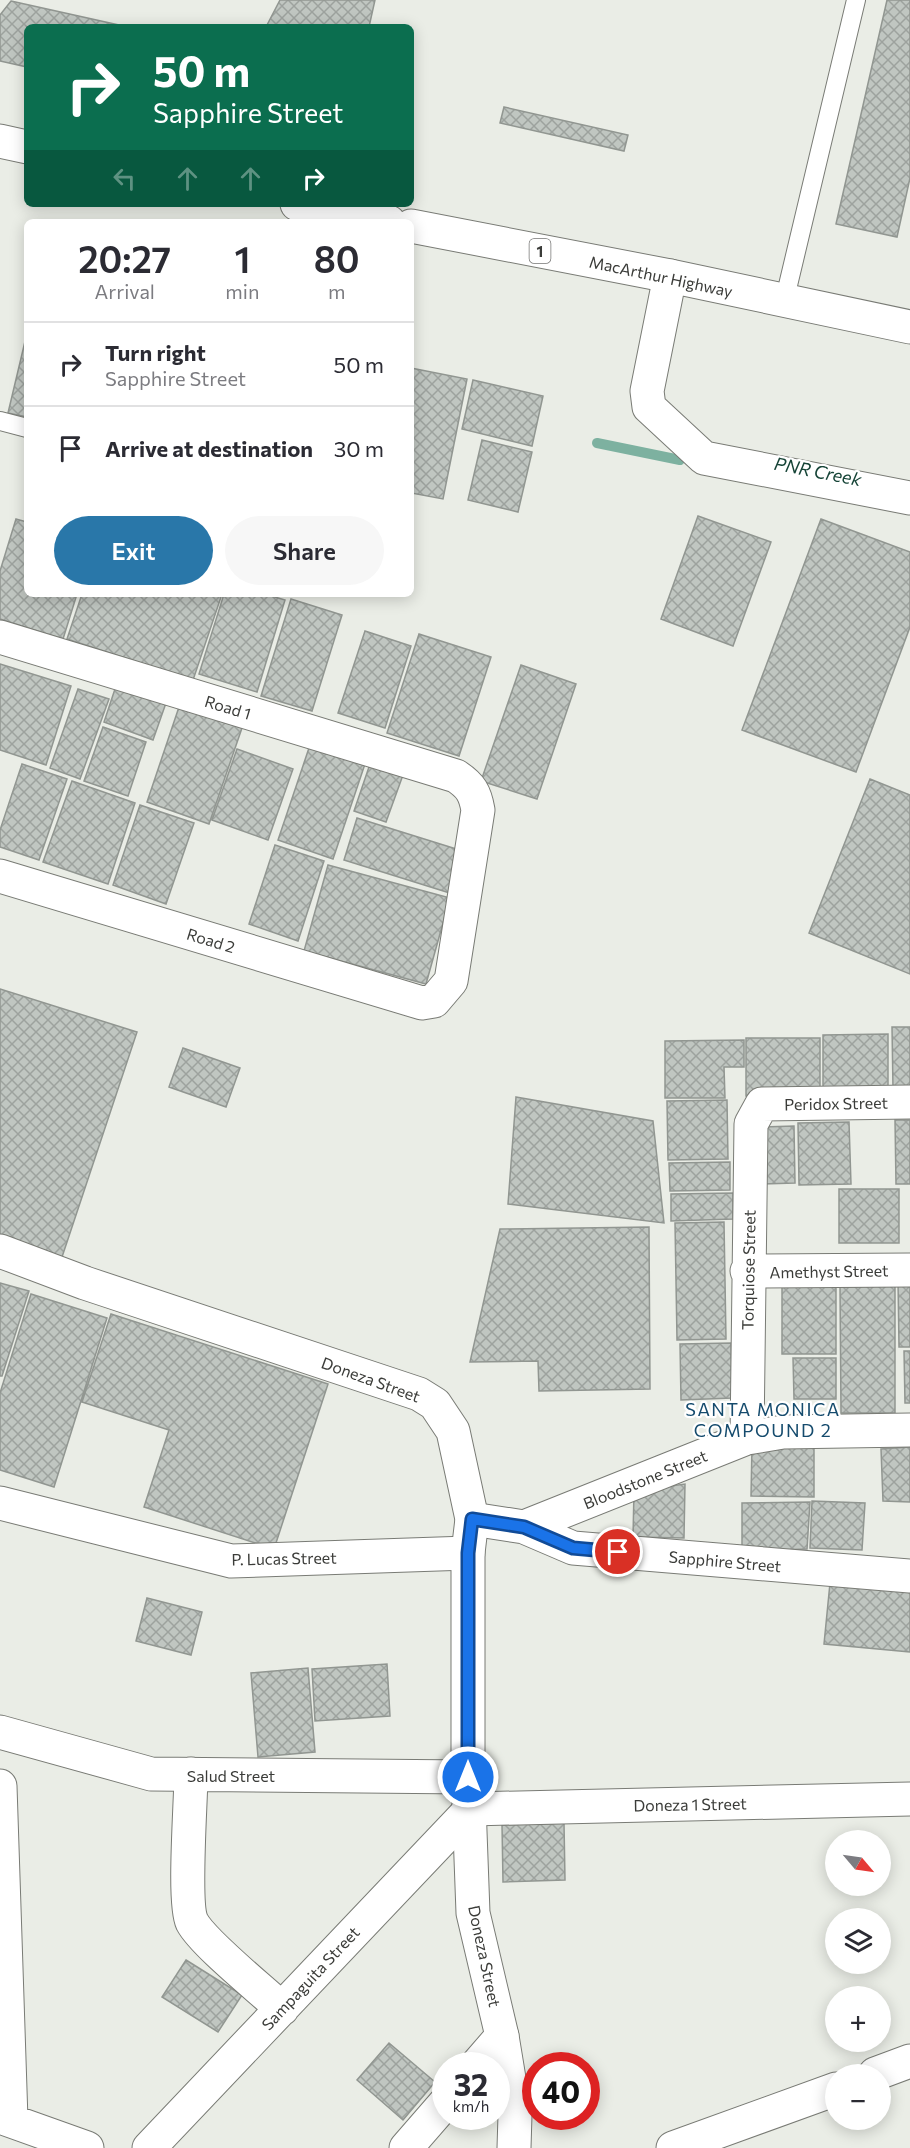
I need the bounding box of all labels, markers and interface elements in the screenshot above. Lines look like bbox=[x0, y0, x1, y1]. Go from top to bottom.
text: 50 m bbox=[153, 44, 250, 96]
icon: right bbox=[54, 48, 132, 126]
text: Sapphire Street bbox=[153, 96, 343, 129]
icon: left bbox=[108, 162, 141, 195]
icon: ahead bbox=[171, 162, 204, 195]
icon: ahead bbox=[234, 162, 267, 195]
icon: right bbox=[297, 162, 330, 195]
text: 20:27 bbox=[78, 236, 171, 280]
text: 1 bbox=[234, 236, 250, 280]
text: 80 bbox=[314, 236, 360, 280]
road number: 1 bbox=[530, 239, 550, 263]
street label: MacArthur Highway bbox=[588, 252, 734, 300]
text: Arrival bbox=[94, 279, 155, 303]
text: min bbox=[225, 279, 259, 303]
text: m bbox=[328, 279, 345, 303]
text: Turn right bbox=[105, 339, 206, 366]
icon: right bbox=[54, 348, 87, 381]
text: 50 m bbox=[334, 351, 384, 378]
text: Sapphire Street bbox=[105, 366, 246, 390]
icon: arrive bbox=[54, 432, 87, 465]
text: Arrive at destination bbox=[105, 435, 313, 462]
text: 30 m bbox=[334, 435, 384, 462]
water label: PNR Creek bbox=[773, 452, 865, 490]
button: Exit bbox=[54, 516, 213, 585]
button: Share bbox=[225, 516, 384, 585]
street label: Road 1 bbox=[203, 691, 253, 723]
street label: Road 2 bbox=[185, 924, 237, 956]
street label: Peridox Street bbox=[784, 1093, 889, 1113]
street label: Torquiose Street bbox=[737, 1209, 759, 1330]
street label: Amethyst Street bbox=[769, 1260, 889, 1282]
street label: Doneza Street bbox=[319, 1352, 423, 1406]
district label: SANTA MONICA COMPOUND 2 bbox=[685, 1398, 841, 1441]
street label: Bloodstone Street bbox=[580, 1445, 710, 1513]
pin bbox=[592, 1526, 643, 1577]
icon: arrive bbox=[601, 1535, 634, 1568]
street label: Sapphire Street bbox=[668, 1547, 782, 1575]
street label: P. Lucas Street bbox=[231, 1548, 337, 1568]
position arrow bbox=[436, 1745, 500, 1809]
street label: Salud Street bbox=[187, 1766, 276, 1785]
street label: Doneza 1 Street bbox=[633, 1794, 747, 1814]
north arrow bbox=[825, 1830, 891, 1896]
map controls bbox=[825, 1830, 891, 2130]
street label: Doneza Street bbox=[465, 1903, 505, 2009]
button: layers bbox=[825, 1908, 891, 1974]
street label: Sampaguita Street bbox=[257, 1922, 363, 2034]
button: + bbox=[825, 1986, 891, 2052]
speed limit sign: 40 bbox=[522, 2052, 600, 2130]
button: − bbox=[825, 2064, 891, 2130]
text: 32 bbox=[454, 2065, 488, 2102]
text: km/h bbox=[453, 2097, 489, 2115]

